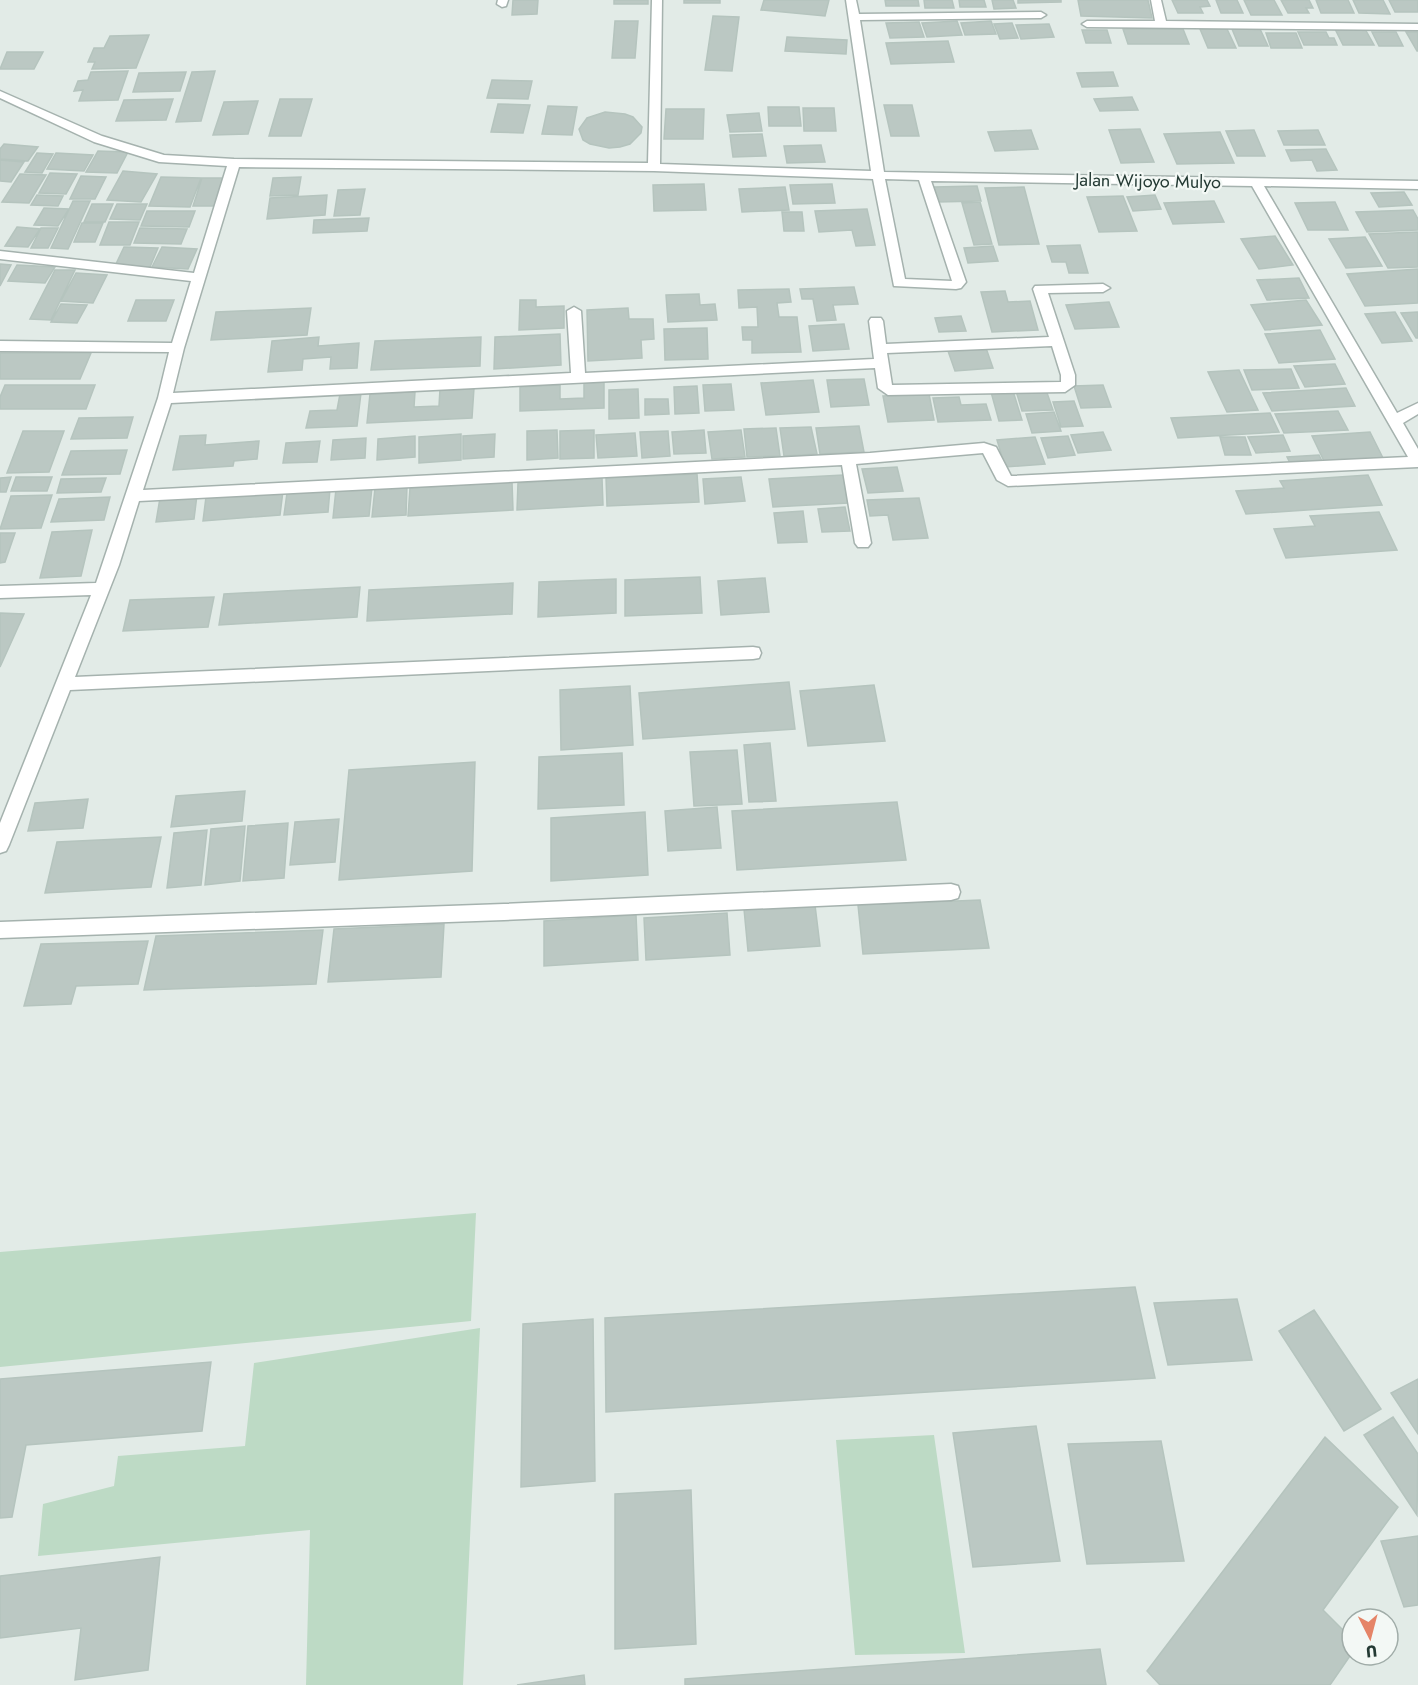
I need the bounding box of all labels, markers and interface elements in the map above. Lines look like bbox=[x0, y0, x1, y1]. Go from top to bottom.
street label: Jalan Wijoyo Mulyo bbox=[1073, 167, 1221, 195]
north arrow bbox=[1340, 1607, 1400, 1667]
text: U bbox=[1365, 1639, 1378, 1663]

